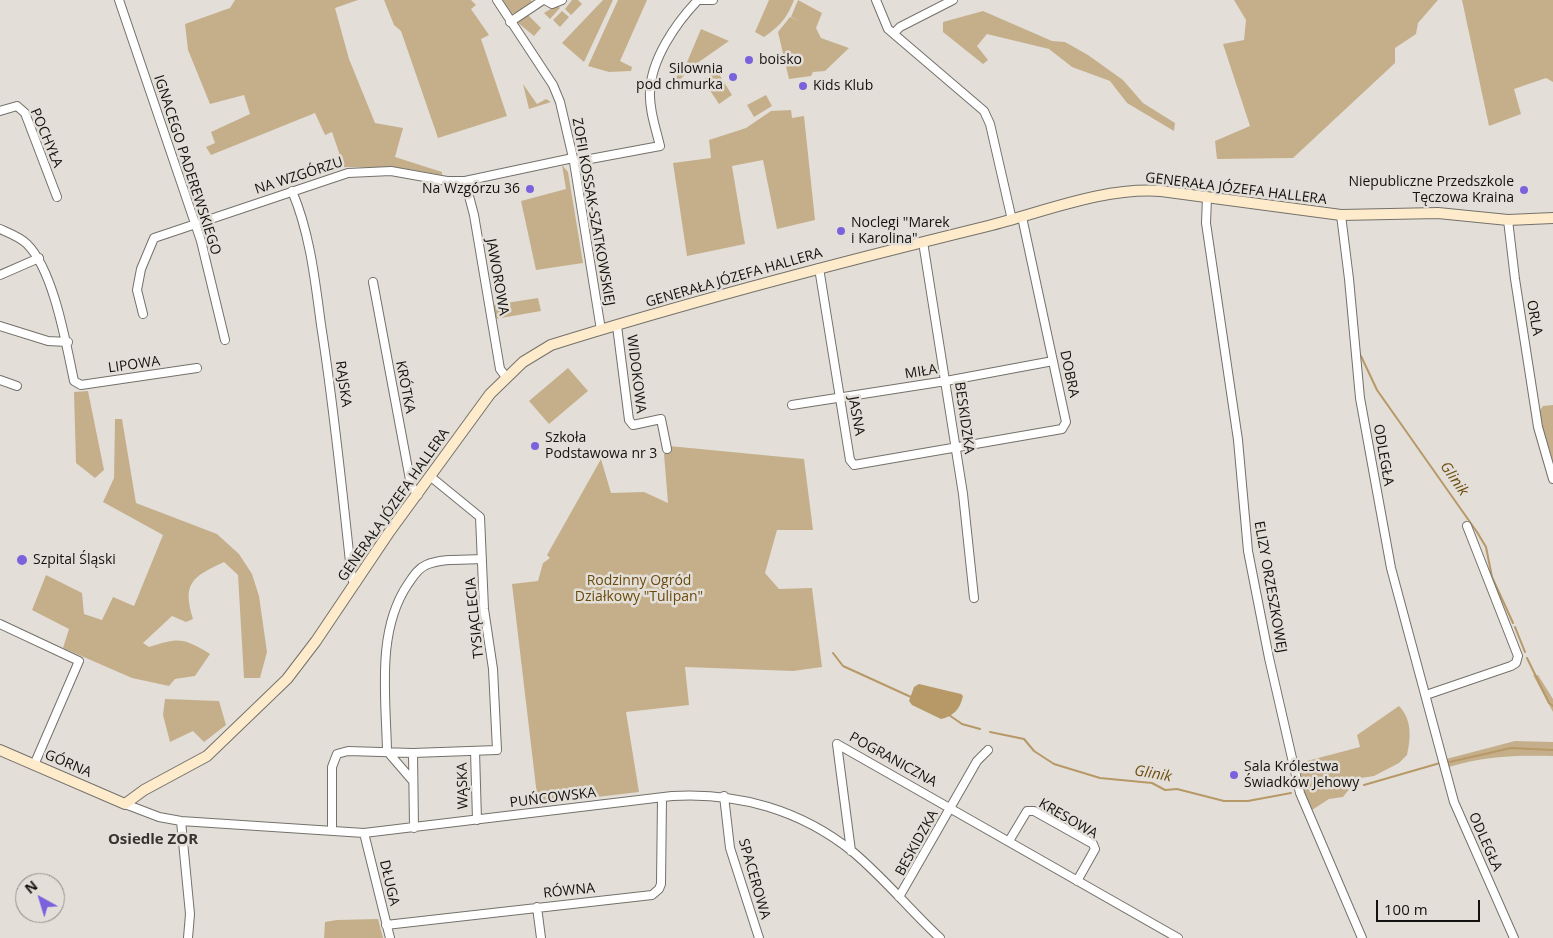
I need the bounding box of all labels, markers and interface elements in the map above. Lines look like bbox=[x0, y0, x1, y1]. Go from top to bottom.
place label: boisko bbox=[759, 52, 802, 68]
marker: boisko bbox=[743, 54, 755, 66]
place label: Silownia pod chmurka bbox=[636, 61, 723, 94]
marker: Silownia pod chmurka bbox=[727, 71, 739, 83]
street label: IGNACEGO PADEREWSKIEGO bbox=[150, 73, 224, 257]
place label: Kids Klub bbox=[813, 78, 873, 94]
marker: Kids Klub bbox=[797, 80, 809, 92]
street label: POCHYŁA bbox=[26, 106, 66, 170]
street label: ZOFII KOSSAK-SZATKOWSKIEJ bbox=[568, 117, 618, 307]
street label: NA WZGÓRZU bbox=[253, 154, 345, 198]
street label: GENERAŁA JÓZEFA HALLERA bbox=[1144, 170, 1328, 208]
place label: Niepubliczne Przedszkole Tęczowa Kraina bbox=[1348, 174, 1514, 206]
place label: Na Wzgórzu 36 bbox=[422, 181, 520, 197]
marker: Na Wzgórzu 36 bbox=[524, 183, 536, 195]
marker: Niepubliczne Przedszkole Tęczowa Kraina bbox=[1518, 184, 1530, 196]
place label: Noclegi "Marek i Karolina" bbox=[851, 215, 950, 248]
marker: Noclegi "Marek i Karolina" bbox=[835, 225, 847, 237]
street label: JAWOROWA bbox=[482, 237, 512, 317]
street label: GENERAŁA JÓZEFA HALLERA bbox=[644, 245, 824, 311]
street label: ORLA bbox=[1523, 299, 1545, 337]
street label: WIDOKOWA bbox=[623, 334, 649, 414]
street label: DOBRA bbox=[1056, 349, 1082, 399]
street label: LIPOWA bbox=[107, 353, 161, 377]
street label: KRÓTKA bbox=[392, 359, 418, 415]
street label: RAJSKA bbox=[331, 360, 355, 408]
street label: MIŁA bbox=[904, 361, 938, 383]
street label: BESKIDZKA bbox=[951, 381, 977, 455]
street label: JASNA bbox=[844, 395, 868, 437]
street label: ODLEGŁA bbox=[1369, 423, 1397, 487]
street label: GENERAŁA JÓZEFA HALLERA bbox=[335, 425, 453, 585]
place label: Szkoła Podstawowa nr 3 bbox=[545, 430, 657, 462]
marker: Szkoła Podstawowa nr 3 bbox=[529, 440, 541, 452]
water label: Glinik bbox=[1436, 458, 1472, 500]
street label: ELIZY ORZESZKOWEJ bbox=[1250, 520, 1290, 654]
place label: Szpital Śląski bbox=[33, 552, 116, 568]
marker: Szpital Śląski bbox=[15, 553, 29, 567]
park label: Rodzinny Ogród Działkowy "Tulipan" bbox=[575, 573, 703, 606]
street label: TYSIĄCLECIA bbox=[462, 577, 488, 659]
street label: POGRANICZNA bbox=[846, 729, 940, 791]
street label: GÓRNA bbox=[42, 747, 94, 781]
place label: Sala Królestwa Świadków Jehowy bbox=[1244, 759, 1359, 792]
street label: WĄSKA bbox=[454, 762, 472, 810]
water label: Glinik bbox=[1133, 762, 1173, 786]
marker: Sala Królestwa Świadków Jehowy bbox=[1228, 769, 1240, 781]
street label: PUŃCOWSKA bbox=[509, 784, 597, 812]
street label: KRESOWA bbox=[1036, 795, 1100, 843]
street label: BESKIDZKA bbox=[892, 807, 942, 879]
street label: ODLEGŁA bbox=[1465, 810, 1505, 874]
district label: Osiedle ZOR bbox=[108, 831, 198, 849]
street label: SPACEROWA bbox=[735, 837, 773, 921]
street label: DŁUGA bbox=[376, 858, 402, 908]
north arrow bbox=[15, 873, 65, 923]
text: N bbox=[20, 876, 41, 898]
street label: RÓWNA bbox=[542, 880, 596, 902]
scale bar bbox=[1378, 890, 1482, 922]
text: 100 m bbox=[1384, 899, 1428, 919]

